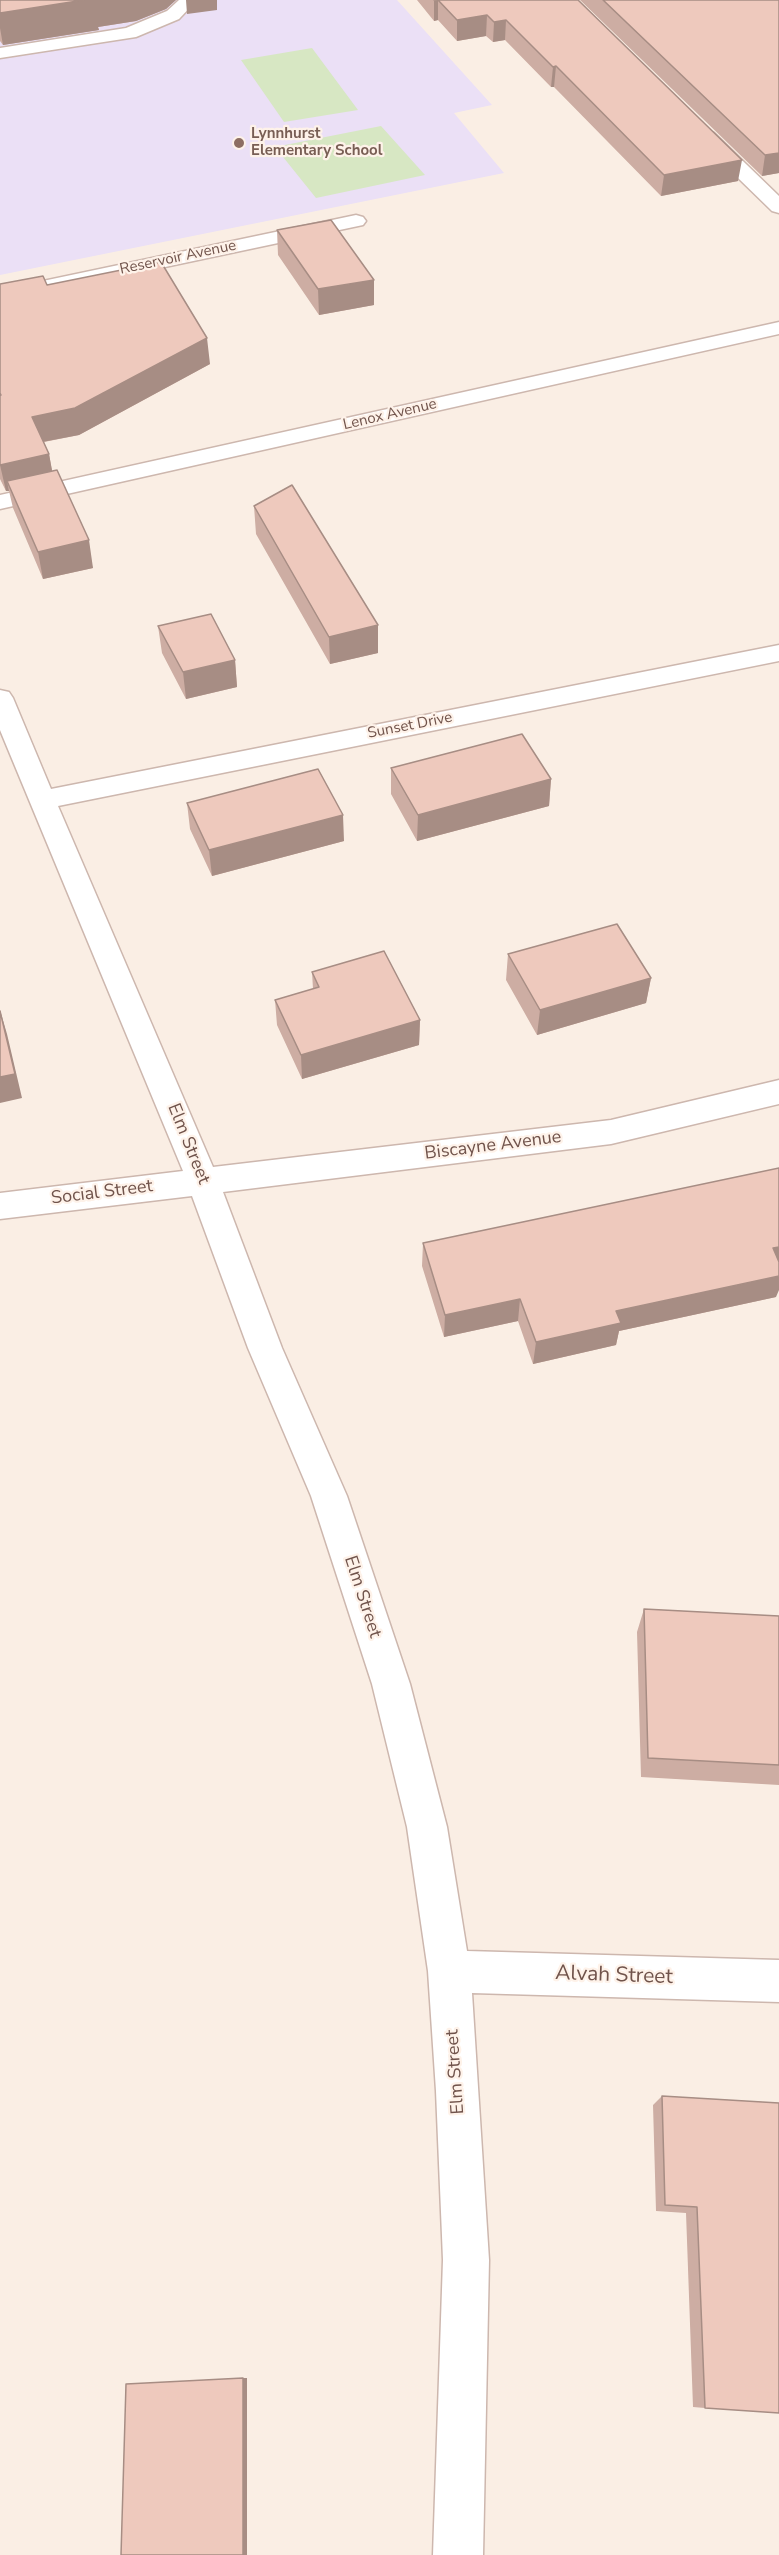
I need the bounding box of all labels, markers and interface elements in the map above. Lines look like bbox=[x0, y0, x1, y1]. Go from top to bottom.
place label: Lynnhurst Elementary School bbox=[251, 125, 382, 160]
marker: Lynnhurst Elementary School bbox=[232, 136, 246, 150]
street label: Reservoir Avenue bbox=[118, 237, 238, 279]
street label: Lenox Avenue bbox=[341, 395, 439, 435]
street label: Sunset Drive bbox=[366, 709, 454, 743]
street label: Elm Street bbox=[162, 1101, 214, 1187]
street label: Biscayne Avenue bbox=[423, 1127, 563, 1165]
street label: Social Street bbox=[50, 1176, 154, 1210]
street label: Elm Street bbox=[339, 1553, 385, 1641]
street label: Alvah Street bbox=[555, 1961, 673, 1991]
street label: Elm Street bbox=[442, 2029, 470, 2115]

